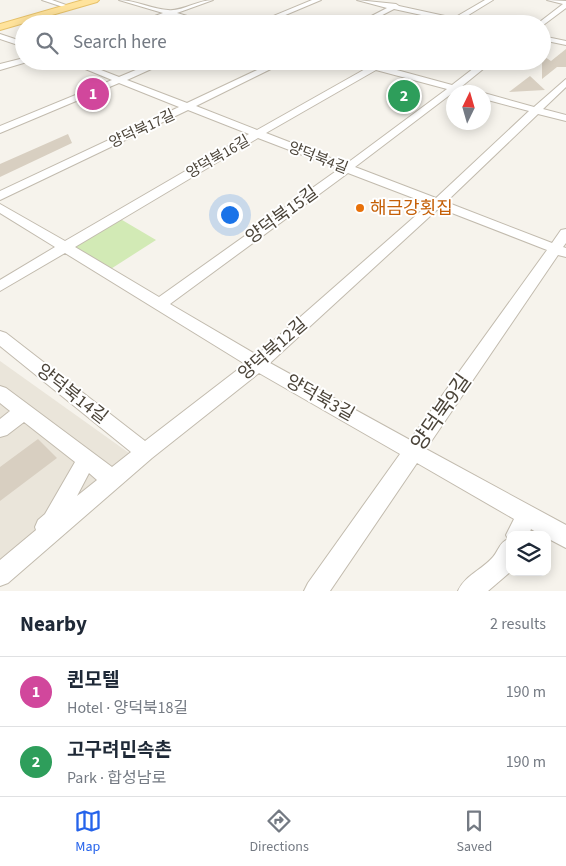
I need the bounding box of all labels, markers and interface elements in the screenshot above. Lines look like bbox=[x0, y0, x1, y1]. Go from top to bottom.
search box bbox=[15, 15, 551, 70]
icon: search bbox=[33, 29, 61, 57]
text: Search here bbox=[73, 29, 167, 56]
pin: 1 bbox=[77, 75, 109, 113]
pin: 2 bbox=[388, 77, 420, 115]
north arrow bbox=[446, 85, 491, 130]
street label: 양덕북17길 bbox=[106, 105, 178, 153]
street label: 양덕북16길 bbox=[182, 130, 254, 184]
street label: 양덕북4길 bbox=[285, 137, 351, 179]
street label: 양덕북15길 bbox=[241, 180, 323, 250]
place label: 해금강횟집 bbox=[370, 196, 453, 221]
your location bbox=[217, 202, 243, 228]
marker: 해금강횟집 bbox=[354, 202, 366, 214]
street label: 양덕북12길 bbox=[233, 312, 313, 386]
street label: 양덕북14길 bbox=[31, 358, 113, 430]
street label: 양덕북9길 bbox=[404, 367, 478, 457]
street label: 양덕북3길 bbox=[281, 369, 359, 427]
map controls bbox=[506, 531, 551, 576]
button: layers bbox=[506, 531, 551, 576]
text: Nearby bbox=[20, 609, 87, 639]
text: 2 results bbox=[490, 613, 546, 635]
text: 퀸모텔 bbox=[67, 667, 119, 694]
text: 1 bbox=[32, 681, 40, 703]
text: 190 m bbox=[506, 681, 546, 703]
text: Hotel · 양덕북18길 bbox=[67, 697, 188, 719]
text: 고구려민속촌 bbox=[67, 737, 172, 764]
text: 2 bbox=[32, 751, 40, 773]
text: 190 m bbox=[506, 751, 546, 773]
text: Park · 합성남로 bbox=[67, 767, 166, 789]
tab: Map bbox=[74, 807, 102, 857]
tab: Directions bbox=[250, 807, 309, 857]
tab: Saved bbox=[456, 807, 492, 857]

